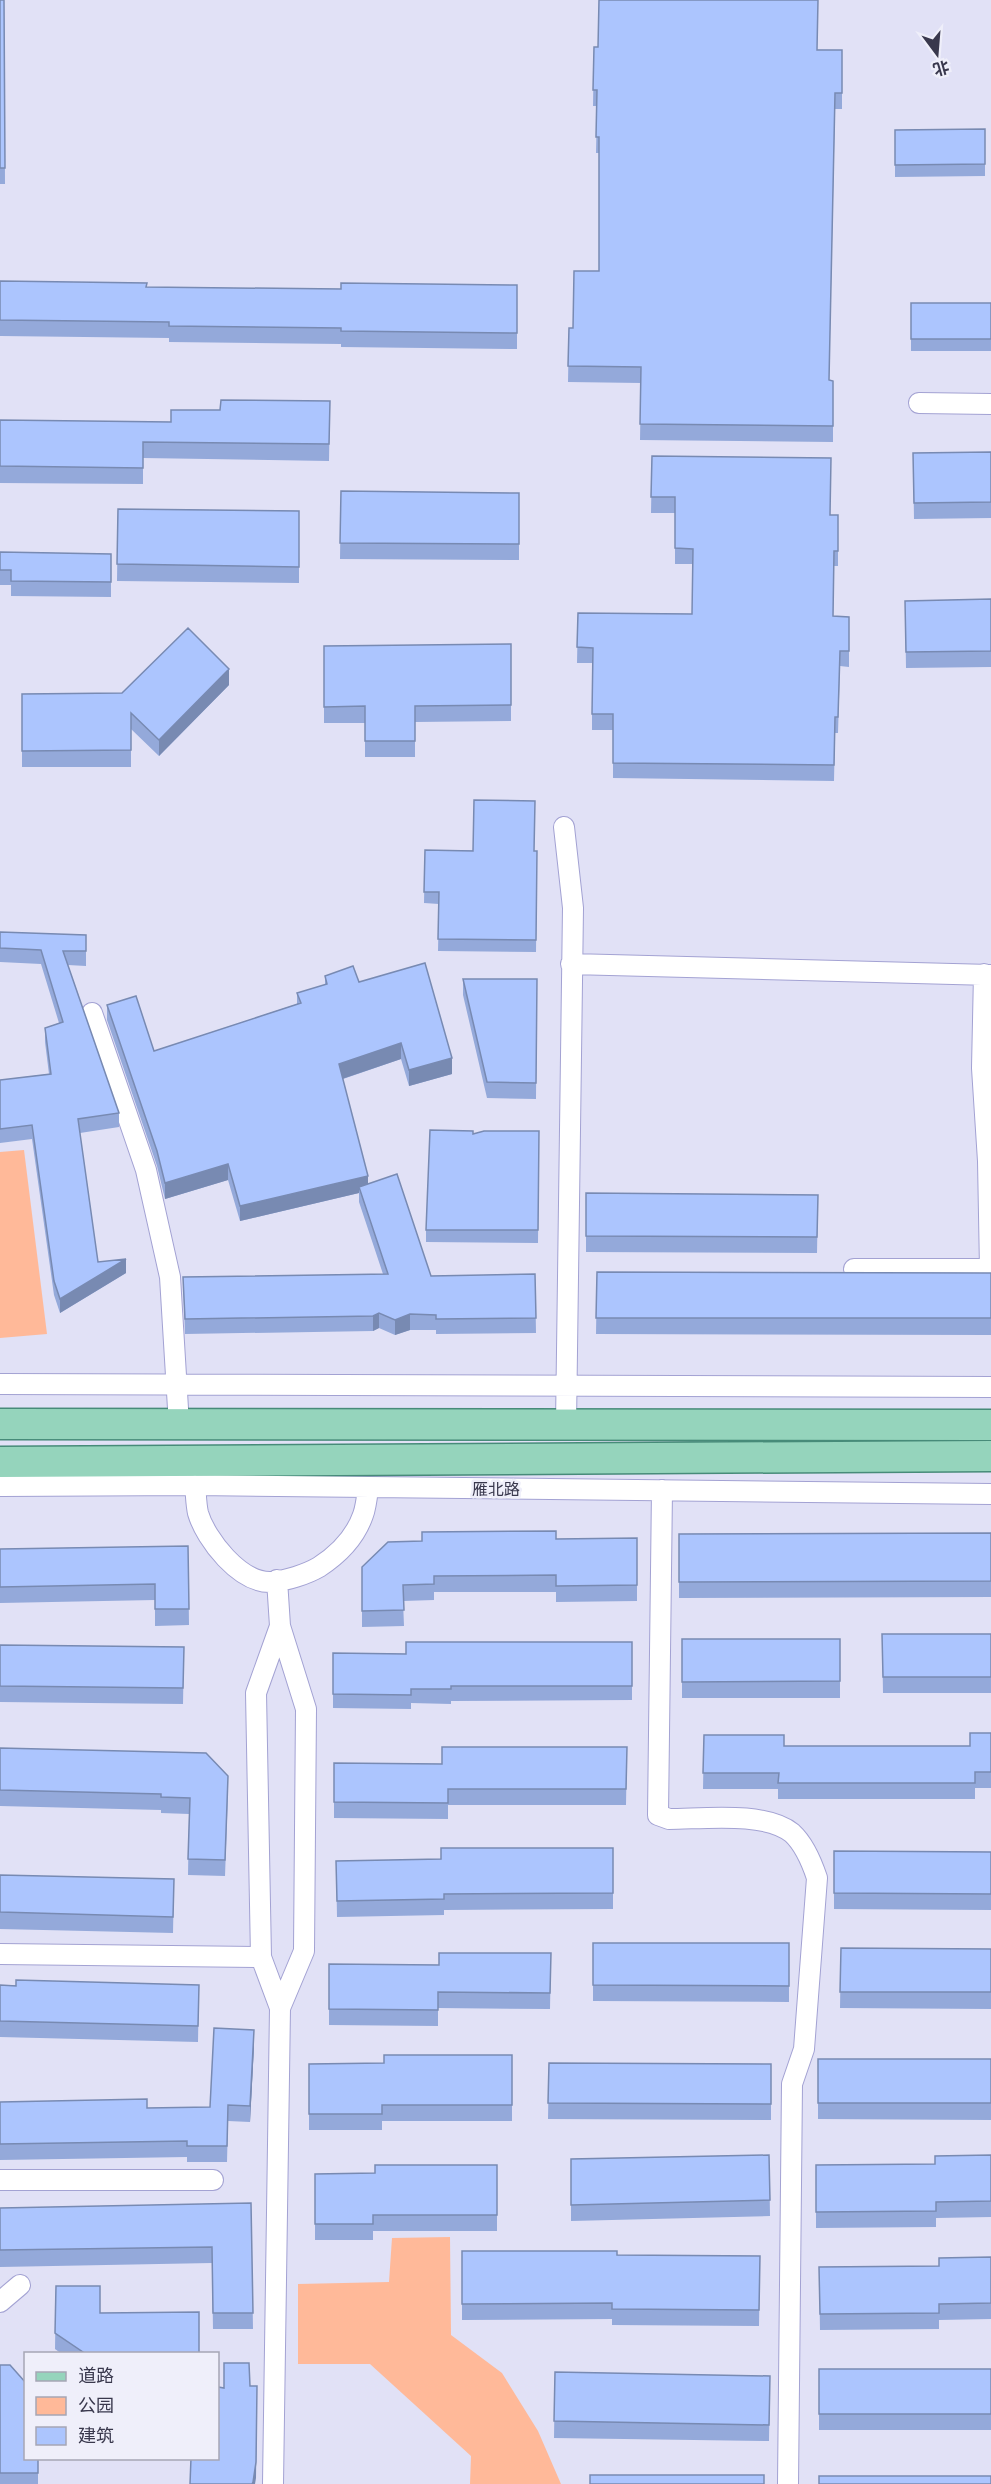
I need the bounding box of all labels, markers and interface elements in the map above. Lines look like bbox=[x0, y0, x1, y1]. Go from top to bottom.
north arrow bbox=[907, 24, 967, 84]
text: 北 bbox=[931, 57, 952, 80]
street label: 雁北路 bbox=[472, 1479, 520, 1499]
legend bbox=[24, 2352, 219, 2460]
text: 道路 bbox=[78, 2364, 114, 2387]
text: 公园 bbox=[78, 2394, 114, 2417]
text: 建筑 bbox=[78, 2424, 114, 2447]

